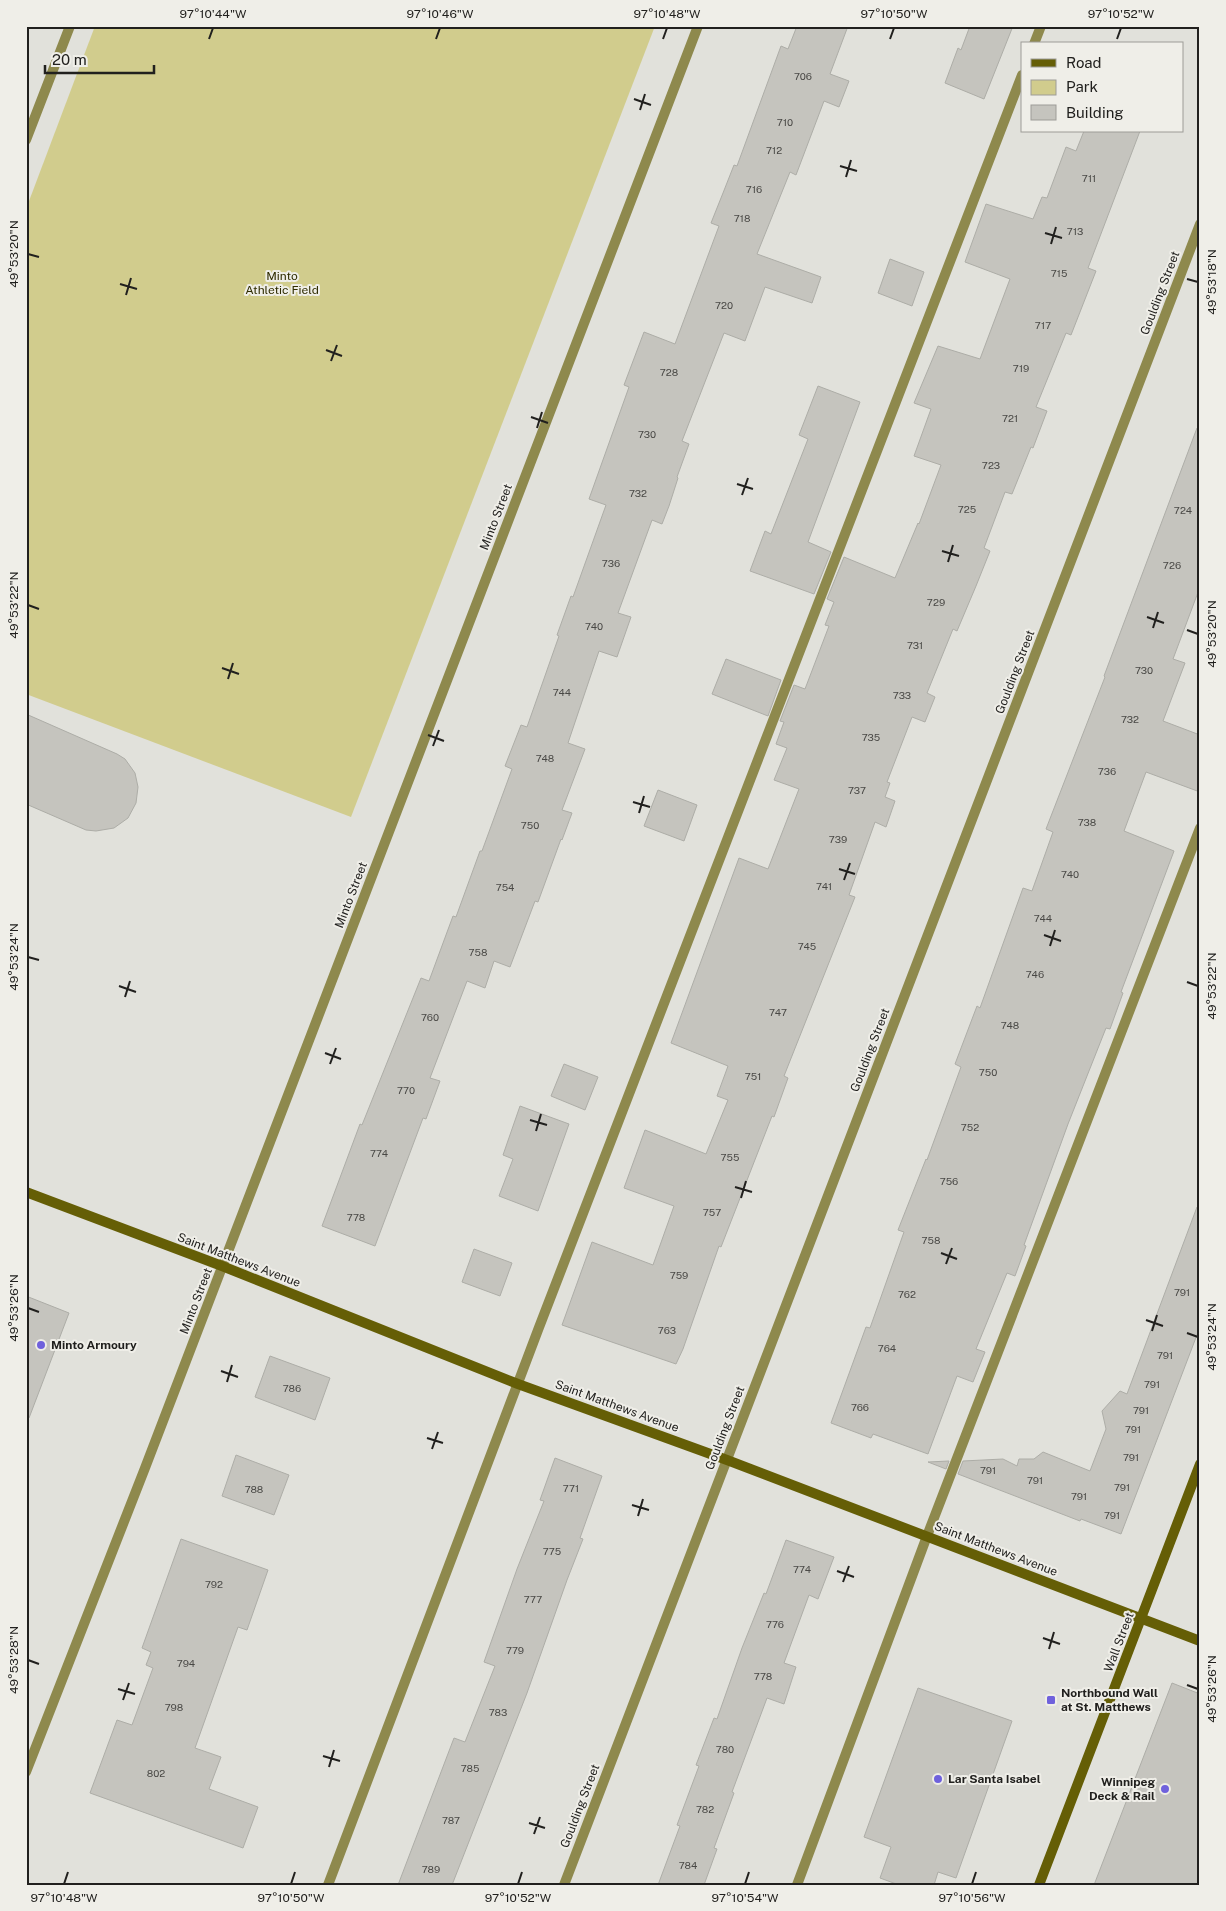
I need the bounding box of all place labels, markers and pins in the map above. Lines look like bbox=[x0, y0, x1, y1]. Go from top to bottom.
place label: Minto Armoury bbox=[51, 1338, 137, 1352]
marker: Minto Armoury bbox=[35, 1339, 47, 1351]
place label: Northbound Wall at St. Matthews bbox=[1061, 1686, 1158, 1714]
marker: Northbound Wall at St. Matthews bbox=[1045, 1694, 1057, 1706]
place label: Lar Santa Isabel bbox=[948, 1772, 1041, 1786]
marker: Lar Santa Isabel bbox=[932, 1773, 944, 1785]
place label: Winnipeg Deck & Rail bbox=[1089, 1775, 1155, 1803]
marker: Winnipeg Deck & Rail bbox=[1159, 1783, 1171, 1795]

